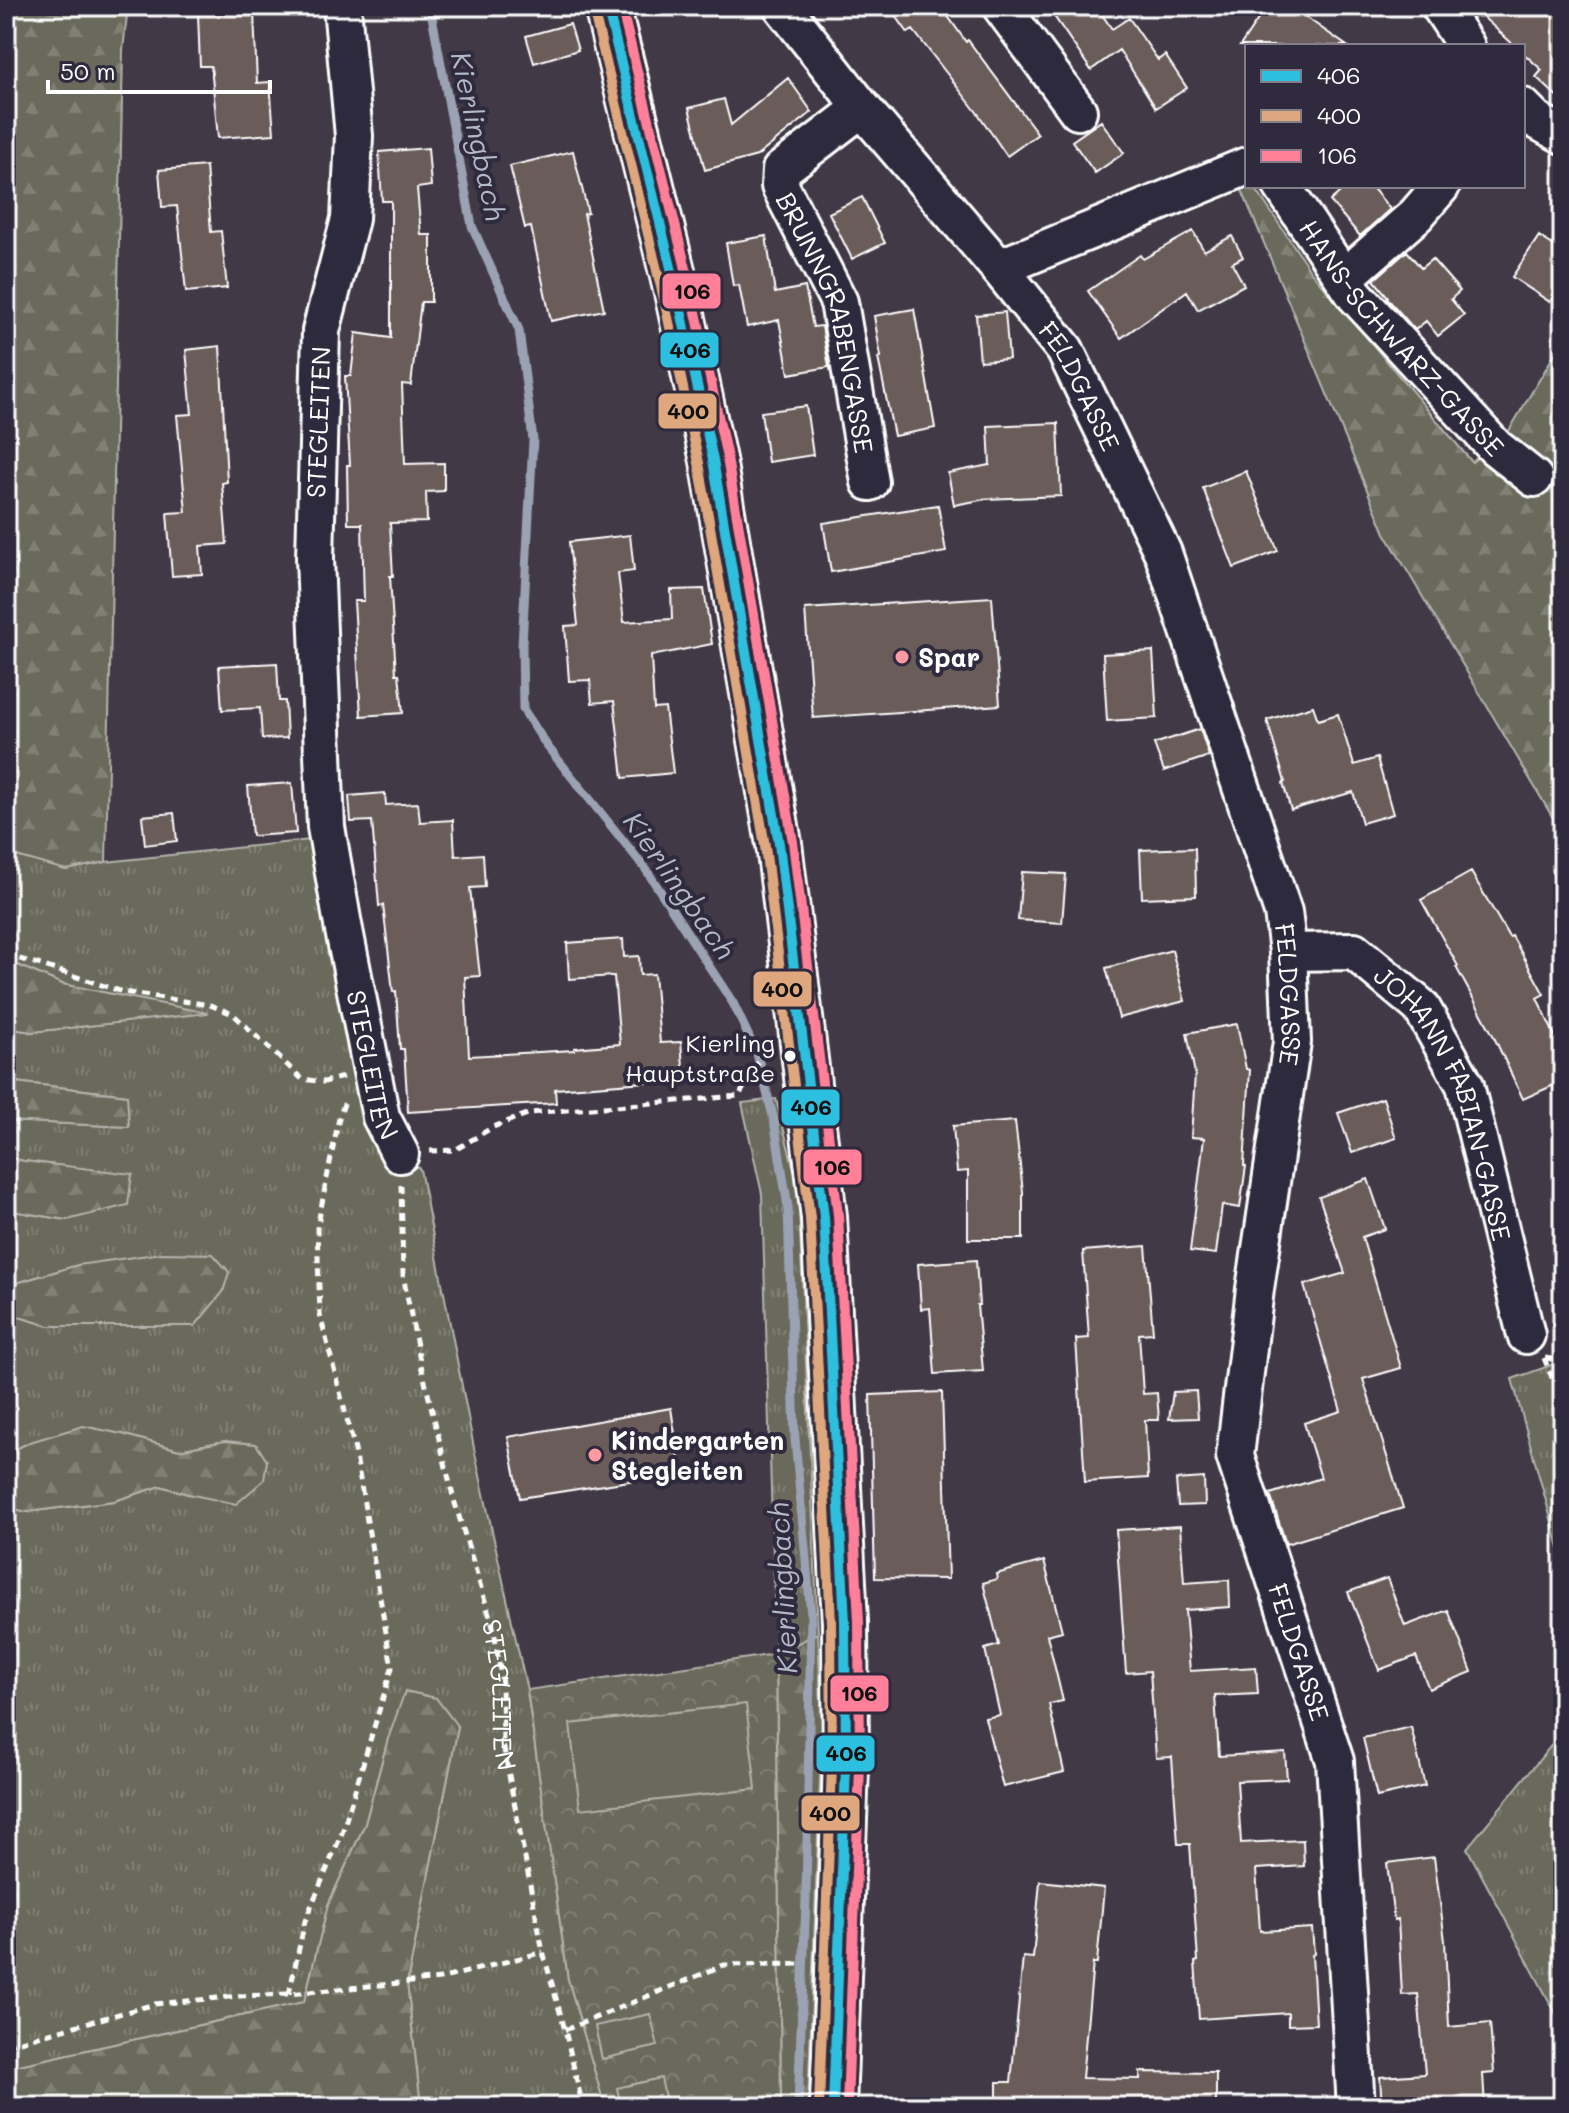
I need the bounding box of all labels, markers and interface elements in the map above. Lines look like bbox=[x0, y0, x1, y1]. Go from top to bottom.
scale bar bbox=[48, 44, 270, 94]
legend bbox=[1245, 44, 1525, 188]
water label: Kierlingbach bbox=[444, 48, 514, 224]
text: 50 m bbox=[60, 55, 116, 86]
text: 406 bbox=[1317, 59, 1360, 90]
text: 400 bbox=[1317, 99, 1361, 130]
text: 106 bbox=[1317, 139, 1357, 170]
street label: BRUNNGRABENGASSE bbox=[769, 186, 882, 456]
street label: HANS-SCHWARZ-GASSE bbox=[1292, 213, 1512, 463]
line badge: 106 bbox=[661, 272, 722, 310]
text: 106 bbox=[673, 276, 711, 305]
street label: FELDGASSE bbox=[1031, 314, 1128, 456]
line badge: 406 bbox=[659, 331, 720, 369]
text: 406 bbox=[669, 335, 711, 364]
street label: STEGLEITEN bbox=[298, 346, 338, 498]
line badge: 400 bbox=[657, 392, 718, 430]
text: 400 bbox=[667, 396, 709, 425]
place label: Spar bbox=[918, 640, 980, 674]
marker: Spar bbox=[893, 648, 911, 666]
water label: Kierlingbach bbox=[616, 804, 744, 966]
street label: FELDGASSE bbox=[1268, 921, 1310, 1068]
street label: JOHANN FABIAN-GASSE bbox=[1367, 958, 1519, 1244]
line badge: 400 bbox=[752, 970, 813, 1008]
text: 400 bbox=[761, 974, 803, 1003]
street label: STEGLEITEN bbox=[339, 987, 407, 1145]
place label: Kierling Hauptstraße bbox=[625, 1027, 775, 1088]
marker: Kierling Hauptstraße bbox=[782, 1048, 798, 1064]
line badge: 406 bbox=[780, 1088, 841, 1127]
text: 406 bbox=[790, 1092, 832, 1121]
line badge: 106 bbox=[802, 1148, 863, 1186]
text: 106 bbox=[813, 1152, 851, 1181]
place label: Kindergarten Stegleiten bbox=[611, 1423, 784, 1487]
marker: Kindergarten Stegleiten bbox=[586, 1446, 604, 1464]
water label: Kierlingbach bbox=[760, 1501, 804, 1675]
street label: FELDGASSE bbox=[1261, 1579, 1338, 1725]
street label: STEGLEITEN bbox=[475, 1615, 525, 1773]
line badge: 106 bbox=[829, 1674, 890, 1713]
text: 106 bbox=[840, 1678, 878, 1707]
line badge: 406 bbox=[815, 1734, 876, 1773]
text: 406 bbox=[825, 1738, 867, 1767]
line badge: 400 bbox=[800, 1794, 861, 1832]
text: 400 bbox=[809, 1798, 851, 1827]

